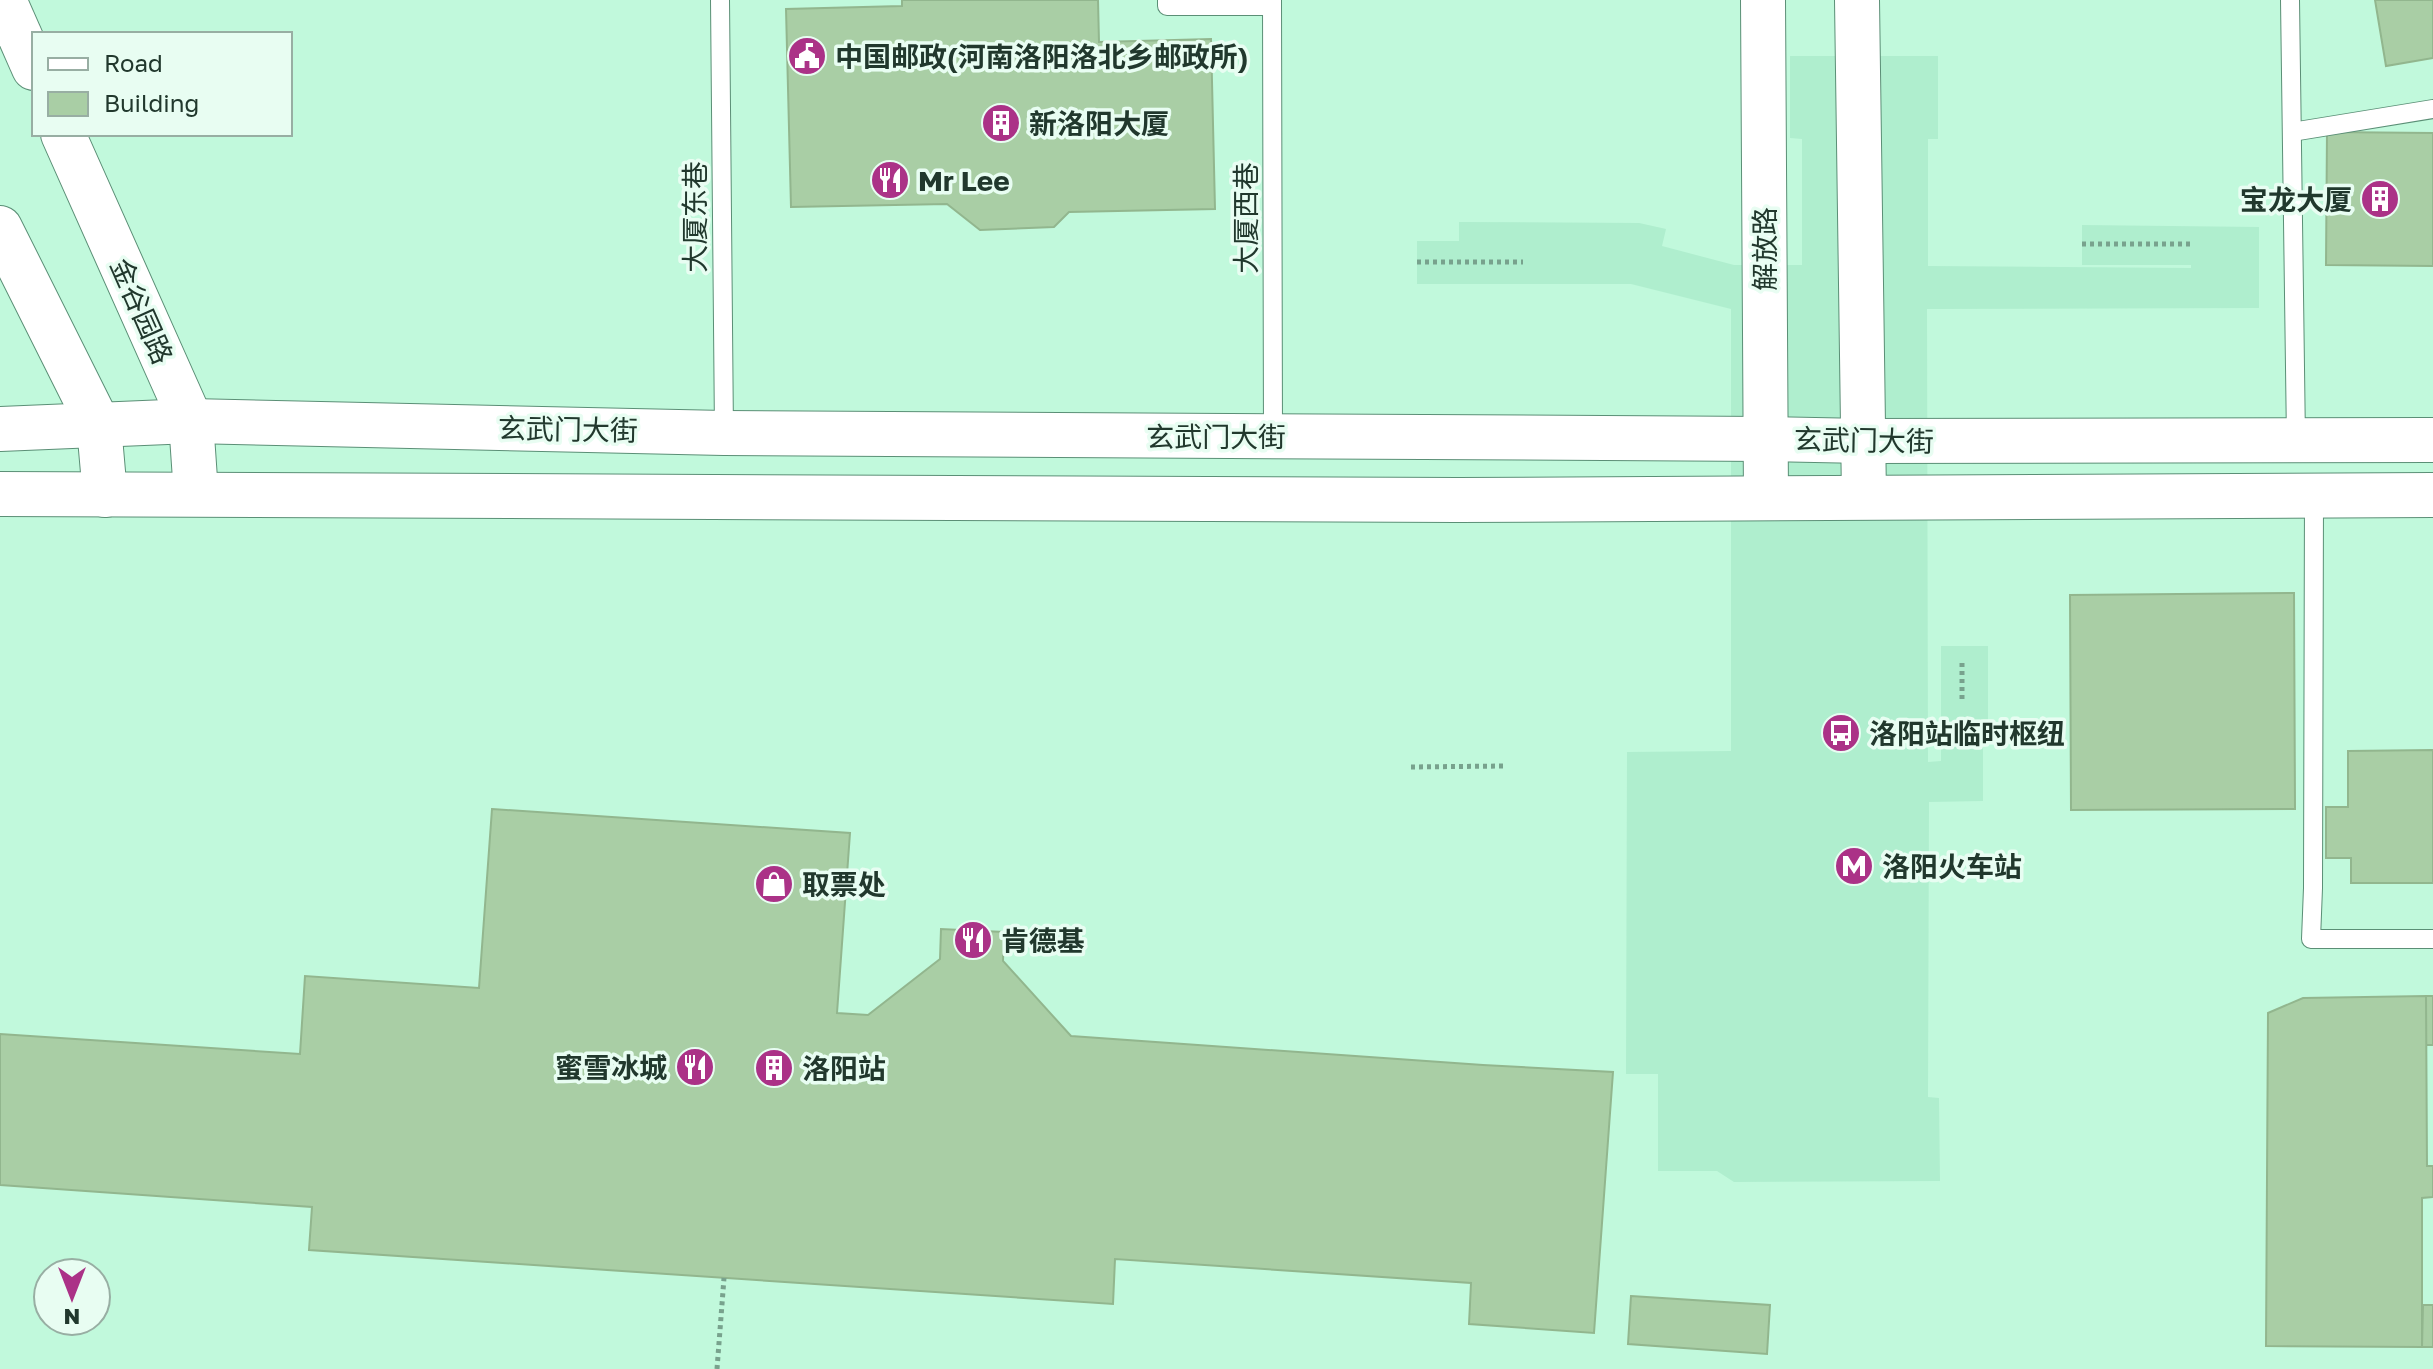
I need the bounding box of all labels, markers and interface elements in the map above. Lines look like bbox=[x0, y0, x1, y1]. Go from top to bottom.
legend bbox=[32, 32, 292, 136]
public building icon: 中国邮政(河南洛阳洛北乡邮政所) bbox=[786, 35, 828, 77]
place label: 中国邮政(河南洛阳洛北乡邮政所) bbox=[835, 40, 1248, 73]
text: Road bbox=[104, 48, 163, 77]
text: Building bbox=[104, 88, 199, 117]
building icon: 新洛阳大厦 bbox=[980, 102, 1022, 144]
place label: 新洛阳大厦 bbox=[1029, 107, 1169, 140]
restaurant icon: Mr Lee bbox=[869, 159, 911, 201]
street label: 大厦东巷 bbox=[678, 161, 711, 273]
street label: 大厦西巷 bbox=[1229, 162, 1262, 274]
place label: Mr Lee bbox=[918, 164, 1010, 197]
building icon: 宝龙大厦 bbox=[2359, 178, 2401, 220]
place label: 宝龙大厦 bbox=[2240, 183, 2352, 216]
street label: 解放路 bbox=[1748, 207, 1781, 291]
street label: 金谷园路 bbox=[104, 253, 180, 369]
street label: 玄武门大街 bbox=[498, 411, 638, 447]
street label: 玄武门大街 bbox=[1146, 420, 1286, 453]
street label: 玄武门大街 bbox=[1794, 422, 1934, 458]
bus stop icon: 洛阳站临时枢纽 bbox=[1820, 712, 1862, 754]
place label: 洛阳站临时枢纽 bbox=[1869, 717, 2065, 750]
metro station icon: 洛阳火车站 bbox=[1833, 845, 1875, 887]
place label: 洛阳火车站 bbox=[1882, 850, 2022, 883]
shop icon: 取票处 bbox=[753, 863, 795, 905]
place label: 取票处 bbox=[802, 868, 886, 901]
restaurant icon: 肯德基 bbox=[952, 919, 994, 961]
place label: 肯德基 bbox=[1001, 924, 1085, 957]
restaurant icon: 蜜雪冰城 bbox=[674, 1046, 716, 1088]
building icon: 洛阳站 bbox=[753, 1047, 795, 1089]
place label: 蜜雪冰城 bbox=[555, 1051, 667, 1084]
place label: 洛阳站 bbox=[802, 1052, 886, 1085]
north arrow bbox=[32, 1257, 112, 1337]
text: N bbox=[64, 1304, 80, 1331]

